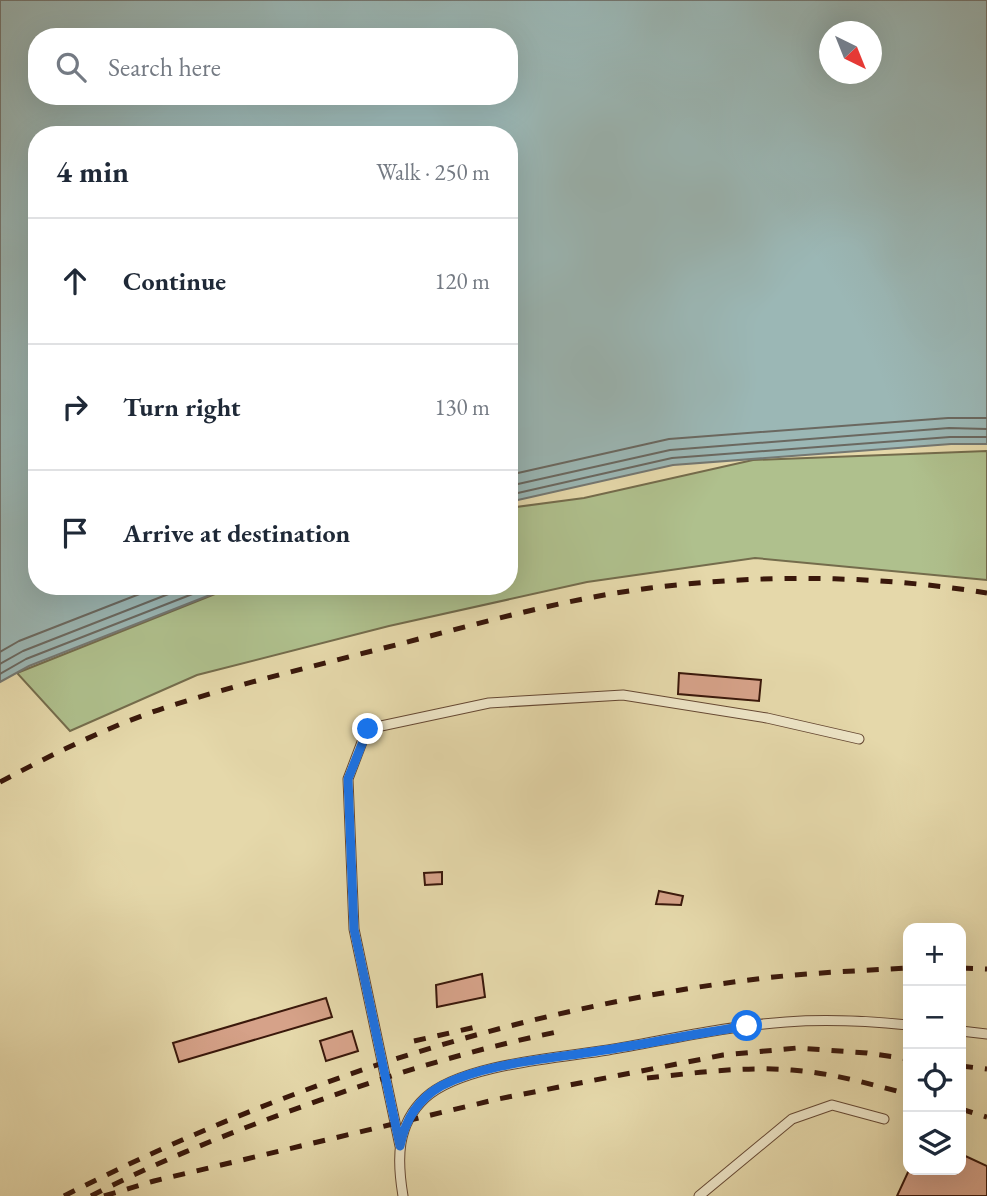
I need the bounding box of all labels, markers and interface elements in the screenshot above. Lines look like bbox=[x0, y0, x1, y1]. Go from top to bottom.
north arrow bbox=[819, 21, 882, 84]
search box bbox=[28, 28, 518, 105]
icon: search bbox=[52, 48, 90, 86]
text: Search here bbox=[108, 50, 221, 84]
text: 4 min bbox=[56, 152, 129, 191]
text: Walk · 250 m bbox=[376, 157, 490, 187]
icon: ahead bbox=[56, 262, 94, 300]
text: Continue bbox=[123, 264, 226, 298]
text: 120 m bbox=[434, 266, 490, 296]
icon: right bbox=[56, 388, 94, 426]
text: Turn right bbox=[123, 390, 241, 424]
text: 130 m bbox=[434, 392, 490, 422]
icon: arrive bbox=[56, 514, 94, 552]
text: Arrive at destination bbox=[123, 516, 350, 550]
route end bbox=[352, 713, 383, 744]
map controls bbox=[903, 923, 966, 1175]
button: + bbox=[903, 923, 966, 986]
button: − bbox=[903, 986, 966, 1049]
route start bbox=[731, 1010, 762, 1041]
button: locate bbox=[903, 1049, 966, 1112]
button: layers bbox=[903, 1112, 966, 1175]

